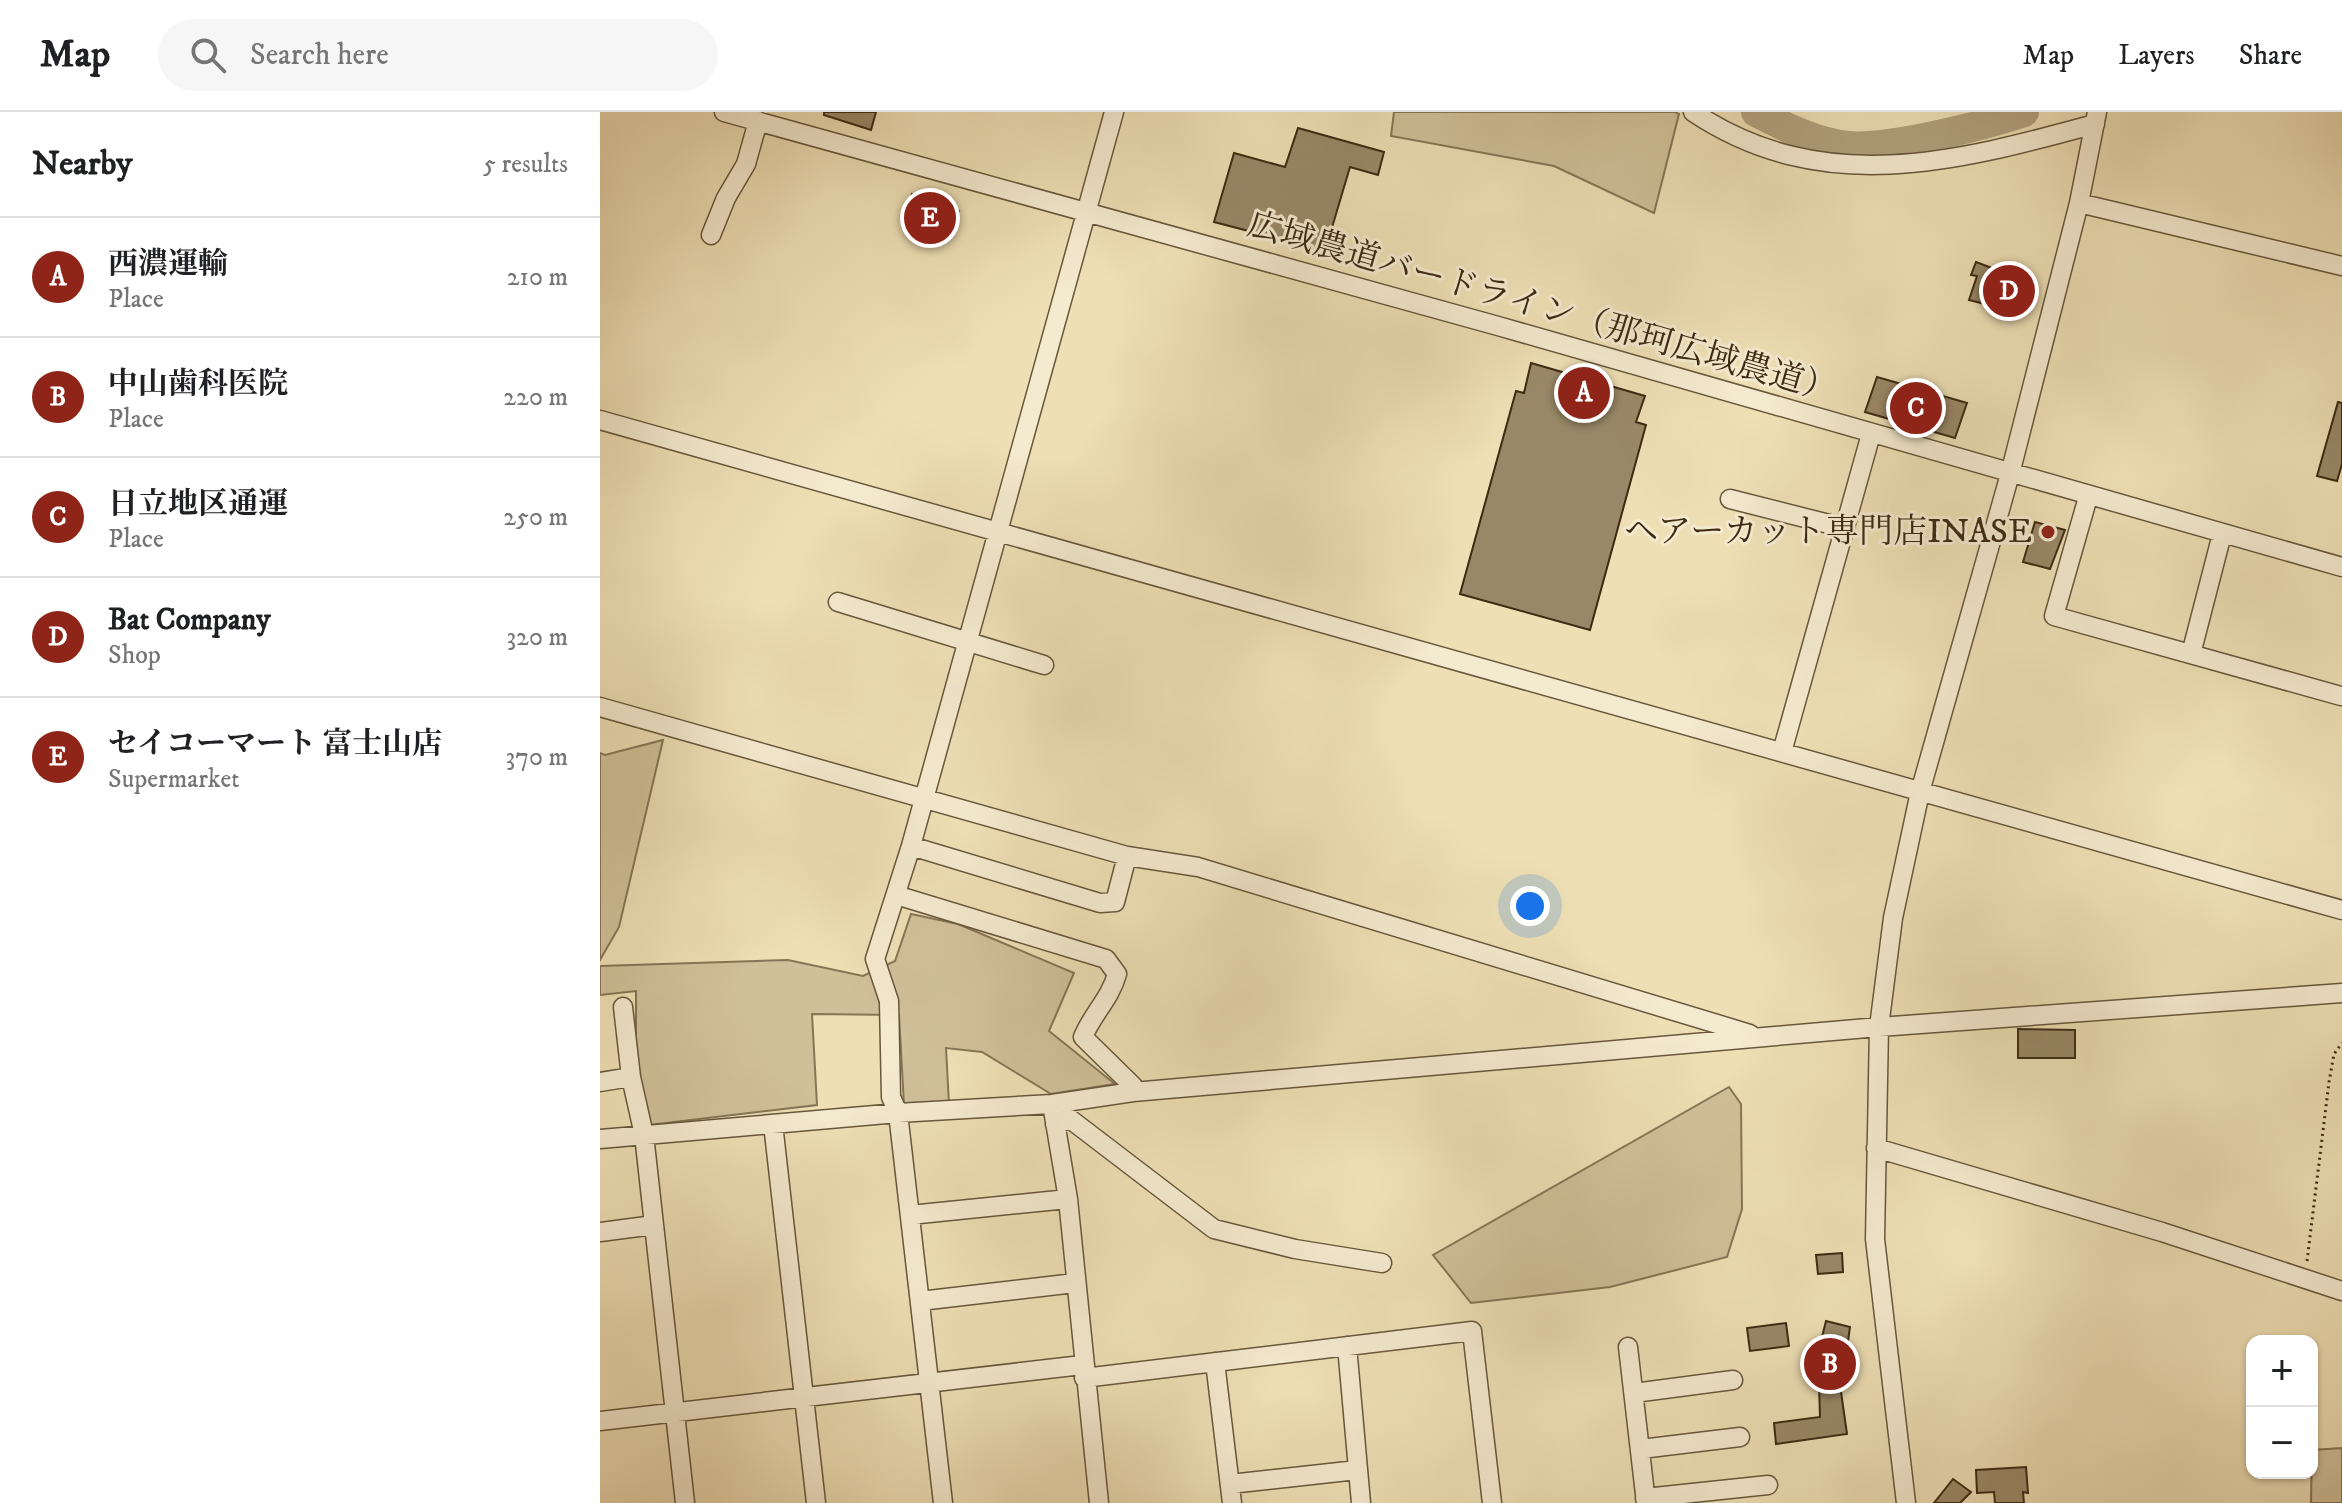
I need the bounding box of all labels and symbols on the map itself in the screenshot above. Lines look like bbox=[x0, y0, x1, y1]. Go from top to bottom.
pin: E bbox=[904, 188, 956, 248]
street label: 広域農道バードライン（那珂広域農道） bbox=[1243, 204, 1841, 412]
pin: D bbox=[1983, 261, 2035, 321]
pin: A bbox=[1558, 363, 1610, 423]
pin: C bbox=[1890, 378, 1942, 438]
place label: ヘアーカット専門店INASE bbox=[1624, 511, 2032, 553]
marker: ヘアーカット専門店INASE bbox=[2039, 523, 2057, 541]
your location bbox=[1510, 886, 1550, 926]
pin: B bbox=[1804, 1334, 1856, 1394]

